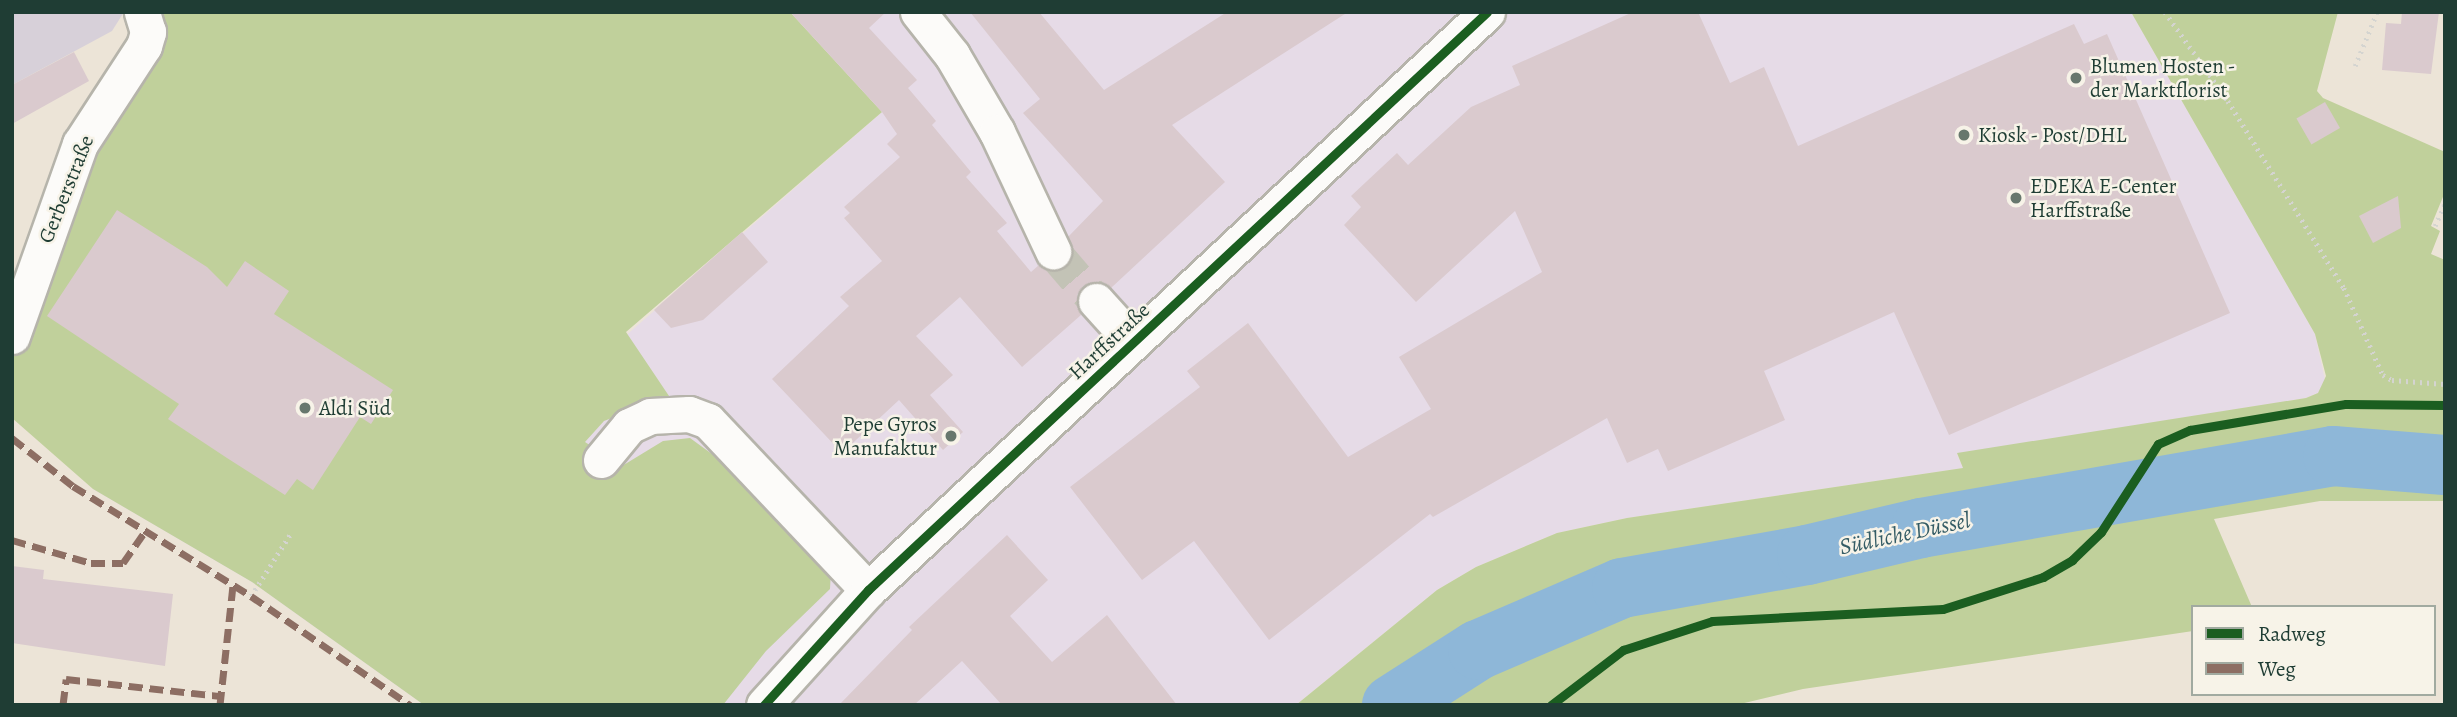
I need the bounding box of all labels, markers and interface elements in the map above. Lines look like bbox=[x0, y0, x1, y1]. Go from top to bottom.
place label: Blumen Hosten - der Marktflorist bbox=[2090, 53, 2236, 103]
marker: Blumen Hosten - der Marktflorist bbox=[2068, 70, 2084, 86]
place label: Kiosk - Post/DHL bbox=[1978, 122, 2127, 148]
marker: Kiosk - Post/DHL bbox=[1956, 127, 1972, 143]
street label: Gerberstraße bbox=[33, 131, 99, 247]
place label: EDEKA E-Center Harffstraße bbox=[2030, 173, 2177, 223]
marker: EDEKA E-Center Harffstraße bbox=[2008, 190, 2024, 206]
street label: Harffstraße bbox=[1063, 297, 1155, 385]
place label: Aldi Süd bbox=[319, 395, 391, 421]
marker: Aldi Süd bbox=[297, 400, 313, 416]
place label: Pepe Gyros Manufaktur bbox=[833, 411, 937, 461]
marker: Pepe Gyros Manufaktur bbox=[943, 428, 959, 444]
water label: Südliche Düssel bbox=[1837, 507, 1973, 561]
legend bbox=[2191, 605, 2436, 696]
text: Radweg bbox=[2258, 620, 2326, 648]
text: Weg bbox=[2258, 655, 2296, 683]

